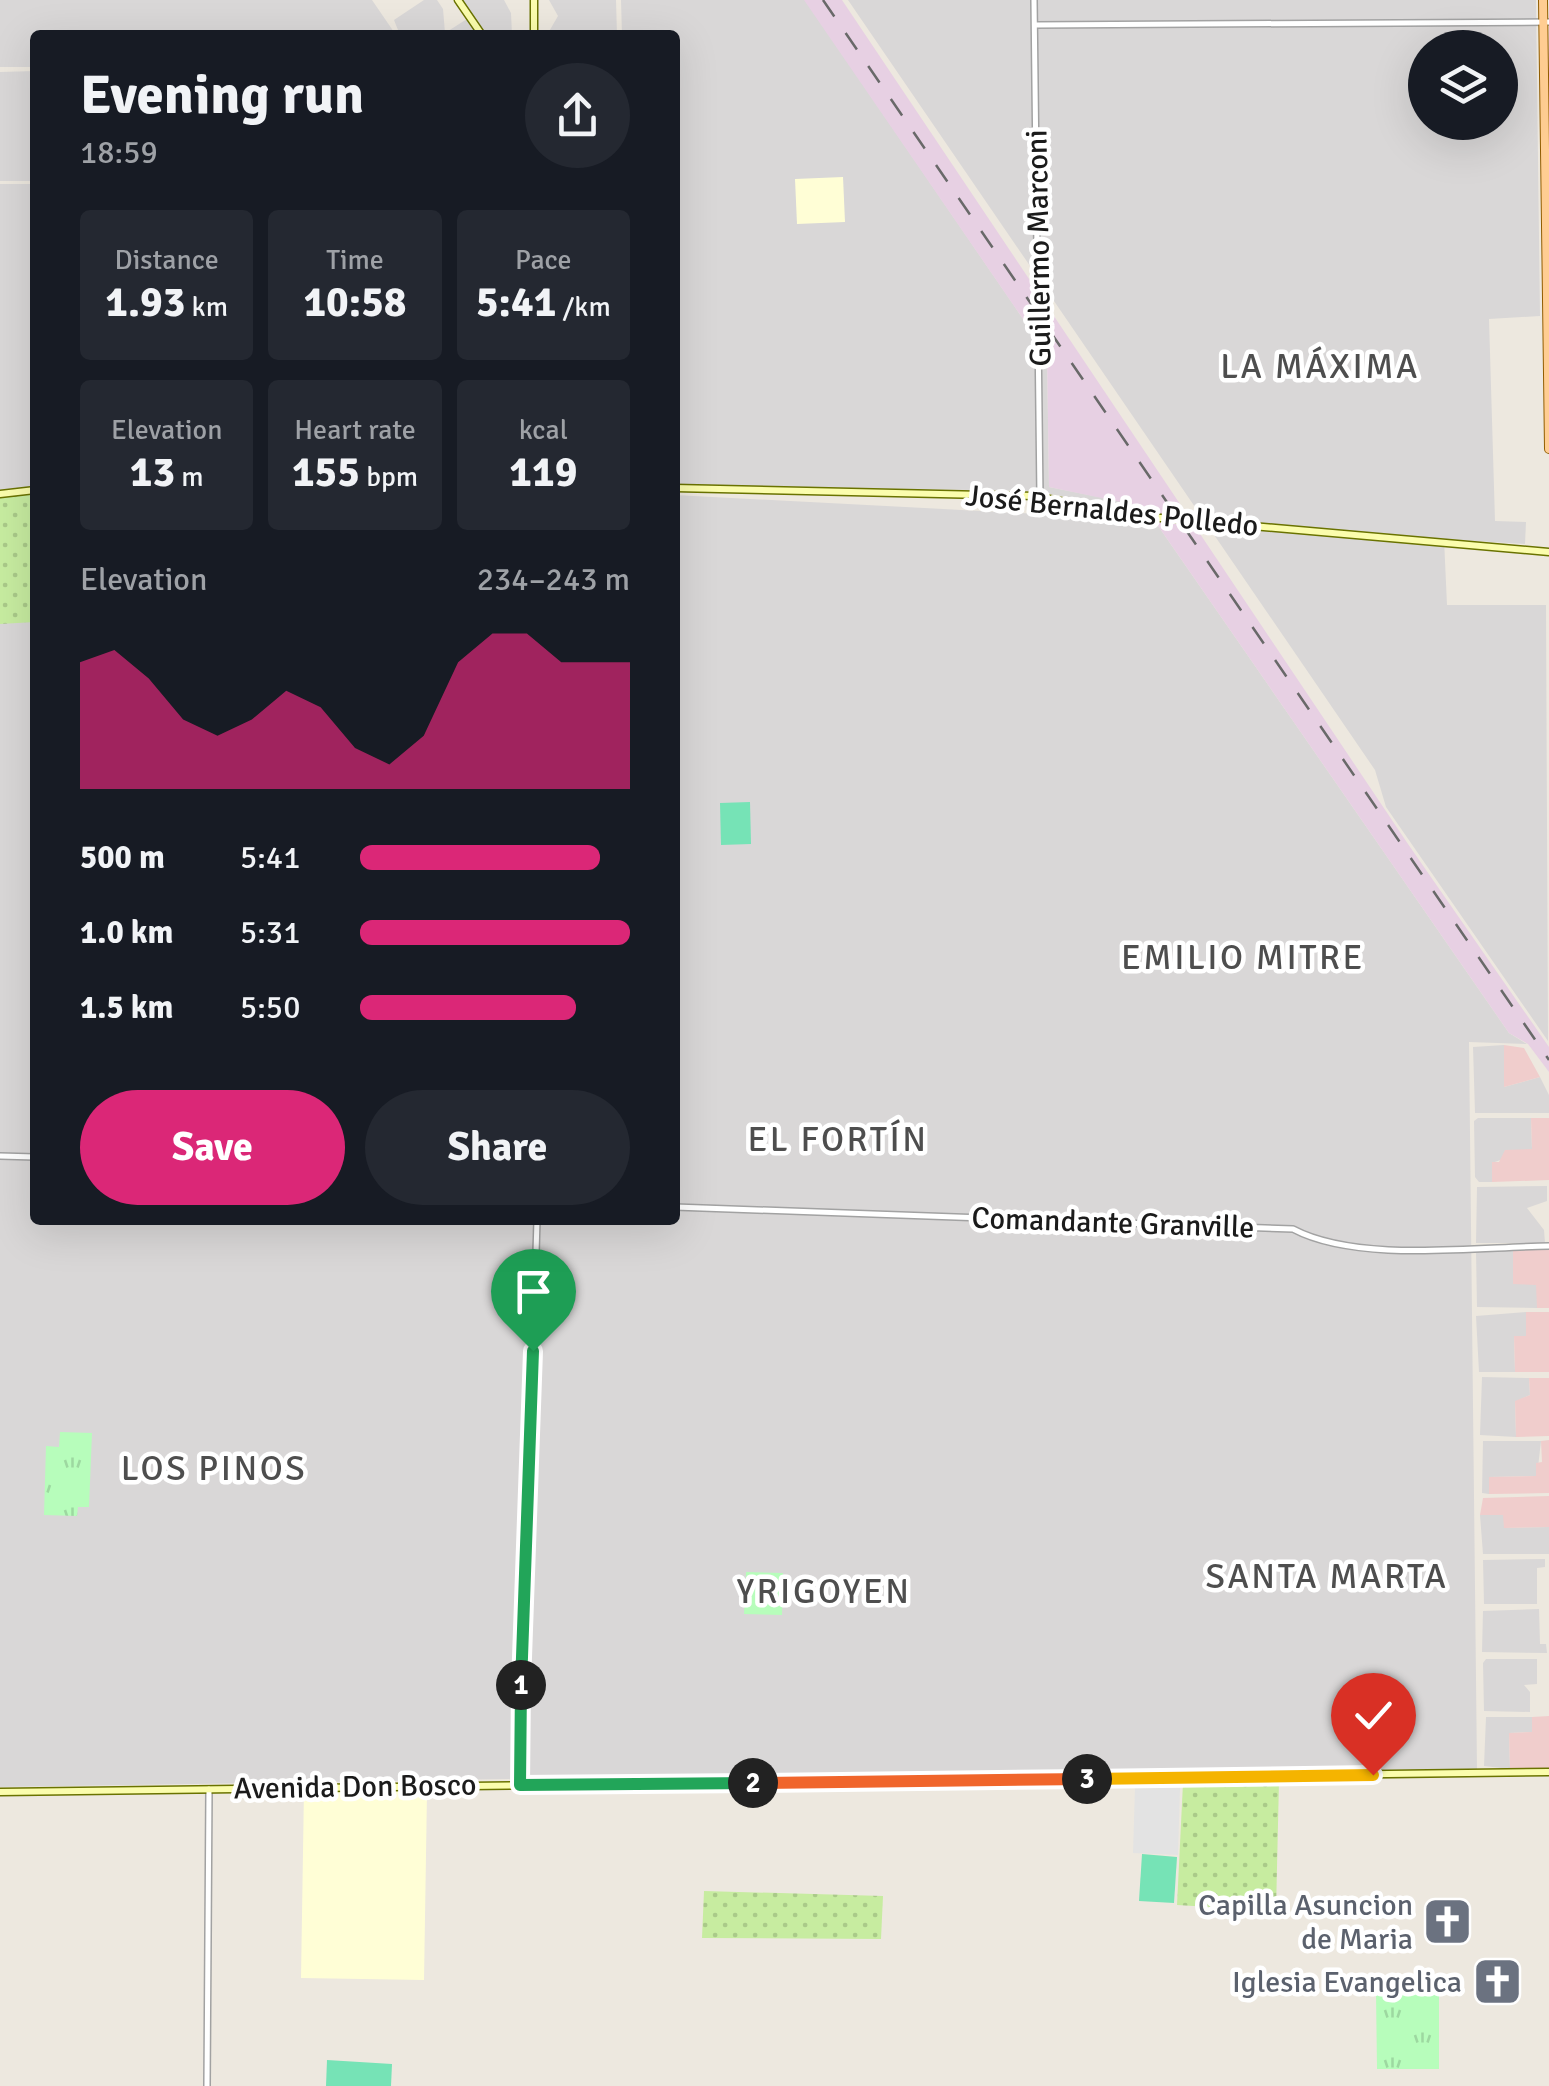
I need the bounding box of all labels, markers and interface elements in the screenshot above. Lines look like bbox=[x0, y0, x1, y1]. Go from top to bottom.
map controls bbox=[1408, 30, 1518, 140]
button: layers bbox=[1408, 30, 1518, 140]
text: Evening run bbox=[80, 61, 364, 129]
button: share bbox=[525, 63, 630, 168]
street label: Guillermo Marconi bbox=[1018, 129, 1060, 367]
text: 18:59 bbox=[80, 133, 158, 172]
text: Distance bbox=[115, 243, 219, 277]
text: Time bbox=[326, 243, 384, 277]
text: Pace bbox=[515, 243, 572, 277]
text: 1.93 bbox=[105, 277, 185, 328]
text: 10:58 bbox=[303, 277, 407, 328]
text: 5:41 bbox=[476, 277, 556, 328]
text: km bbox=[185, 290, 228, 324]
text: /km bbox=[556, 290, 611, 324]
district label: LA MÁXIMA bbox=[1220, 345, 1420, 388]
text: Elevation bbox=[111, 413, 222, 447]
text: Heart rate bbox=[294, 413, 416, 447]
text: kcal bbox=[519, 413, 568, 447]
text: 13 bbox=[130, 447, 175, 498]
text: 155 bbox=[292, 447, 360, 498]
text: 119 bbox=[509, 447, 577, 498]
text: m bbox=[175, 460, 204, 494]
text: bpm bbox=[360, 460, 418, 494]
street label: José Bernaldes Polledo bbox=[964, 477, 1260, 545]
text: Elevation bbox=[80, 560, 207, 599]
text: 234–243 m bbox=[477, 560, 630, 599]
text: 500 m bbox=[80, 838, 165, 877]
text: 5:41 bbox=[240, 838, 300, 877]
text: 1.0 km bbox=[80, 913, 173, 952]
text: 5:31 bbox=[240, 913, 300, 952]
district label: EMILIO MITRE bbox=[1121, 936, 1365, 979]
text: 1.5 km bbox=[80, 988, 173, 1027]
text: 5:50 bbox=[240, 988, 300, 1027]
button: Save bbox=[80, 1090, 345, 1205]
button: Share bbox=[365, 1090, 630, 1205]
district label: EL FORTÍN bbox=[748, 1118, 928, 1161]
street label: Comandante Granville bbox=[971, 1200, 1255, 1246]
pin bbox=[491, 1249, 576, 1352]
icon: arrive bbox=[506, 1264, 561, 1319]
district label: LOS PINOS bbox=[121, 1447, 307, 1490]
district label: SANTA MARTA bbox=[1206, 1555, 1448, 1598]
district label: YRIGOYEN bbox=[737, 1570, 911, 1613]
pin: 1 bbox=[496, 1660, 546, 1710]
text: 1 bbox=[513, 1668, 529, 1702]
pin bbox=[1331, 1673, 1416, 1776]
icon: check bbox=[1346, 1688, 1401, 1743]
pin: 3 bbox=[1062, 1754, 1112, 1804]
pin: 2 bbox=[728, 1758, 778, 1808]
text: 3 bbox=[1079, 1762, 1095, 1796]
street label: Avenida Don Bosco bbox=[233, 1766, 477, 1808]
text: 2 bbox=[745, 1766, 761, 1800]
place label: Capilla Asuncion de Maria bbox=[1198, 1887, 1413, 1958]
church icon: Capilla Asuncion de Maria bbox=[1422, 1896, 1474, 1948]
church icon: Iglesia Evangelica bbox=[1471, 1956, 1523, 2008]
place label: Iglesia Evangelica bbox=[1232, 1964, 1462, 2001]

